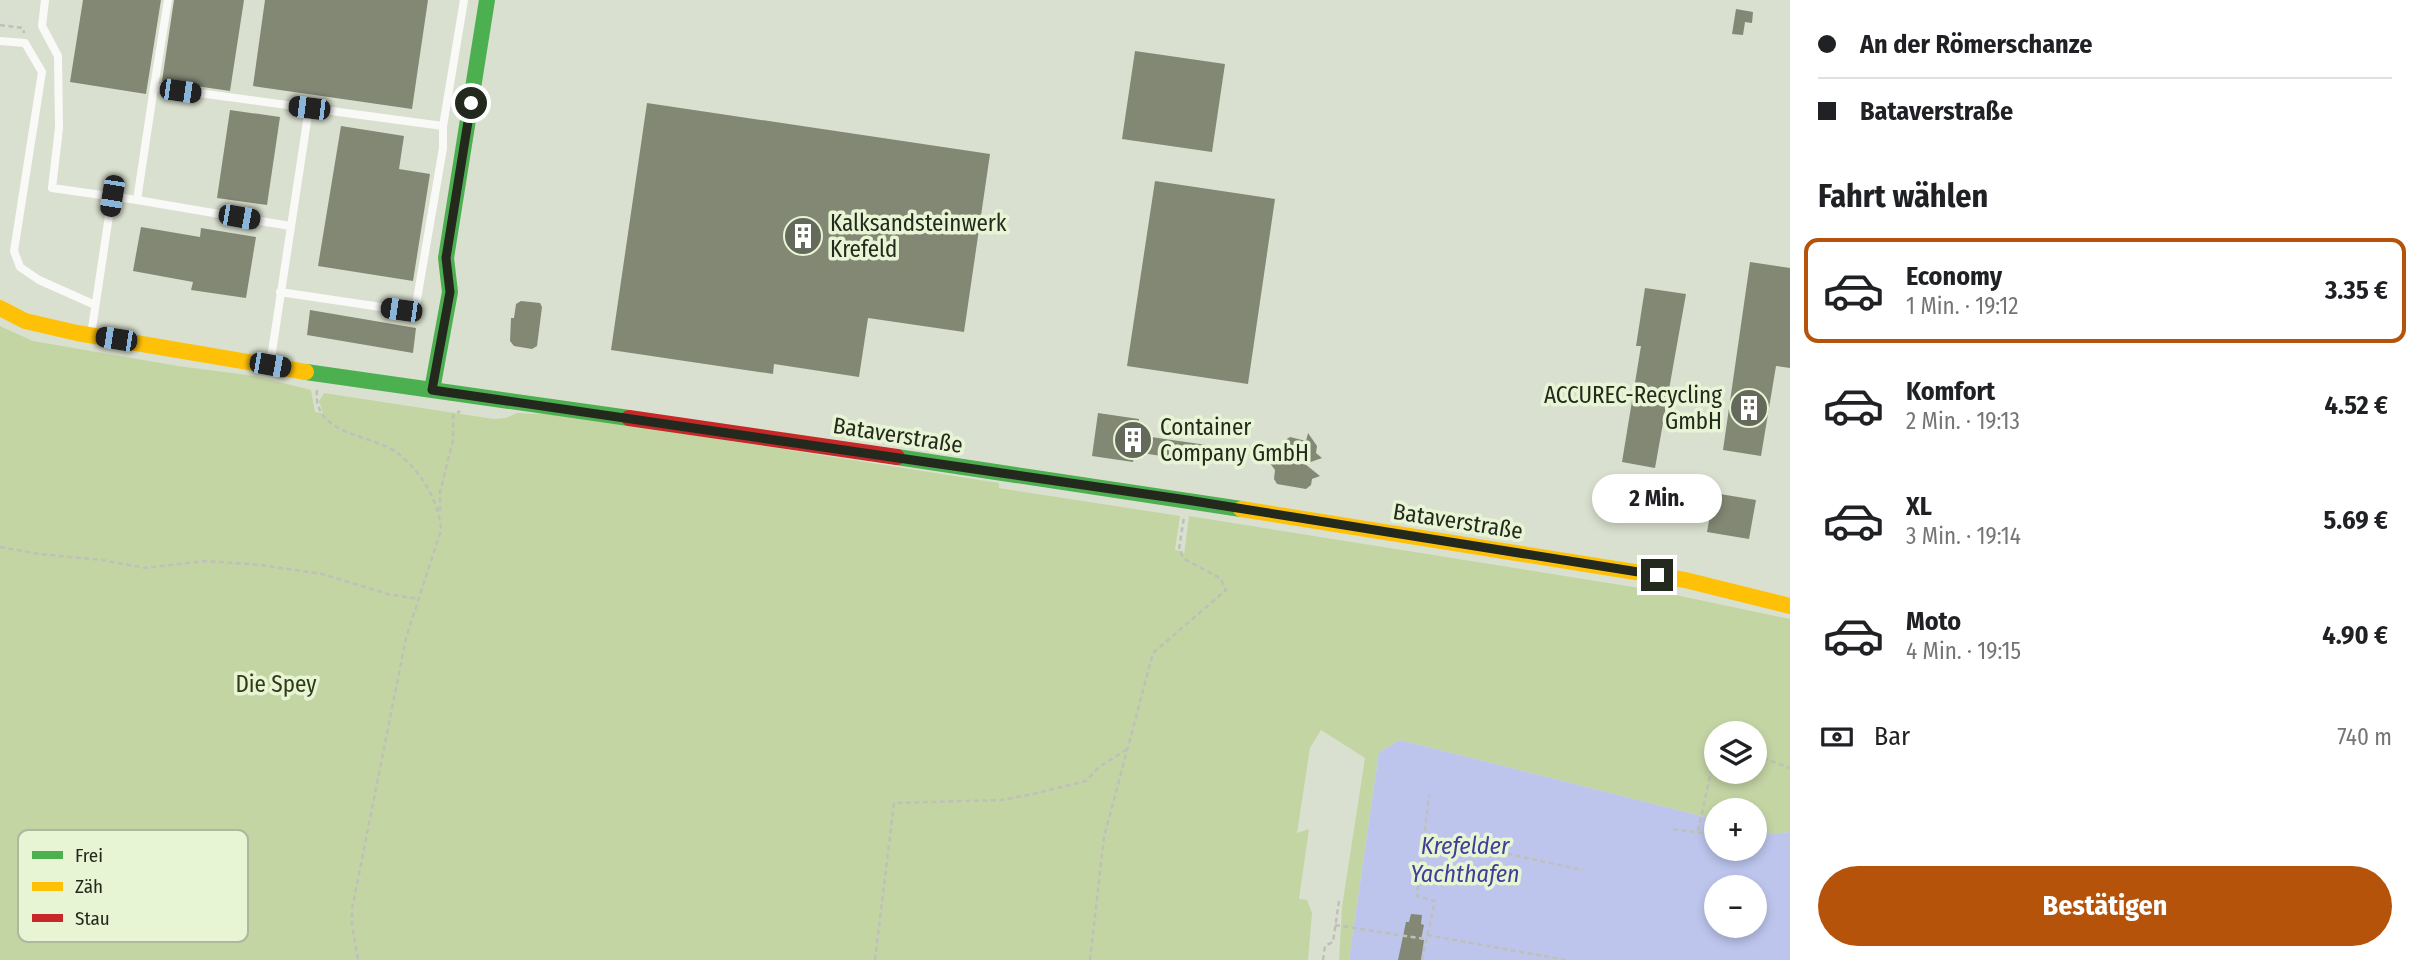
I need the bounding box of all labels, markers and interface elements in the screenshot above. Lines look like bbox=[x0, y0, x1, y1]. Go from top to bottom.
text: An der Römerschanze bbox=[1860, 29, 2093, 60]
car bbox=[158, 78, 203, 104]
route start bbox=[455, 87, 487, 119]
car bbox=[287, 95, 332, 121]
text: Bataverstraße bbox=[1860, 96, 2013, 127]
car bbox=[99, 174, 126, 218]
text: Fahrt wählen bbox=[1818, 177, 1988, 215]
car bbox=[217, 203, 262, 231]
place label: Kalksandsteinwerk Krefeld bbox=[830, 209, 1007, 263]
building icon: Kalksandsteinwerk Krefeld bbox=[782, 215, 824, 257]
icon: car bbox=[1822, 259, 1885, 322]
text: Economy bbox=[1906, 261, 2002, 292]
text: 3.35 € bbox=[2325, 275, 2388, 306]
text: 1 Min. · 19:12 bbox=[1906, 292, 2018, 320]
car bbox=[379, 297, 424, 323]
car bbox=[94, 325, 139, 353]
car bbox=[248, 351, 293, 379]
icon: car bbox=[1822, 374, 1885, 437]
text: Komfort bbox=[1906, 376, 1995, 407]
place label: ACCUREC-Recycling GmbH bbox=[1544, 381, 1722, 435]
building icon: ACCUREC-Recycling GmbH bbox=[1728, 387, 1770, 429]
text: 4.52 € bbox=[2325, 390, 2388, 421]
text: 2 Min. · 19:13 bbox=[1906, 407, 2020, 435]
street label: Bataverstraße bbox=[831, 411, 965, 459]
place label: Container Company GmbH bbox=[1160, 413, 1309, 467]
building icon: Container Company GmbH bbox=[1112, 419, 1154, 461]
callout: 2 Min. bbox=[1592, 474, 1722, 522]
text: 2 Min. bbox=[1629, 484, 1685, 512]
icon: car bbox=[1822, 489, 1885, 552]
text: XL bbox=[1906, 491, 1932, 522]
street label: Bataverstraße bbox=[1391, 497, 1525, 545]
text: 5.69 € bbox=[2323, 505, 2388, 536]
text: 3 Min. · 19:14 bbox=[1906, 522, 2021, 550]
route end bbox=[1641, 559, 1673, 591]
icon: car bbox=[1822, 604, 1885, 667]
text: Moto bbox=[1906, 606, 1961, 637]
text: 4.90 € bbox=[2322, 620, 2388, 651]
text: 4 Min. · 19:15 bbox=[1906, 637, 2021, 665]
park label: Die Spey bbox=[235, 670, 317, 698]
icon: cash bbox=[1818, 718, 1856, 756]
map controls bbox=[1704, 721, 1767, 938]
button: layers bbox=[1704, 721, 1767, 784]
text: Bar bbox=[1874, 721, 1910, 752]
text: 740 m bbox=[2337, 723, 2392, 751]
button: + bbox=[1704, 798, 1767, 861]
legend bbox=[18, 830, 248, 942]
water label: Krefelder Yachthafen bbox=[1410, 832, 1520, 888]
text: Frei bbox=[75, 844, 103, 867]
button: Bestätigen bbox=[1818, 866, 2392, 946]
text: Zäh bbox=[75, 875, 103, 898]
button: − bbox=[1704, 875, 1767, 938]
text: Stau bbox=[75, 907, 110, 930]

